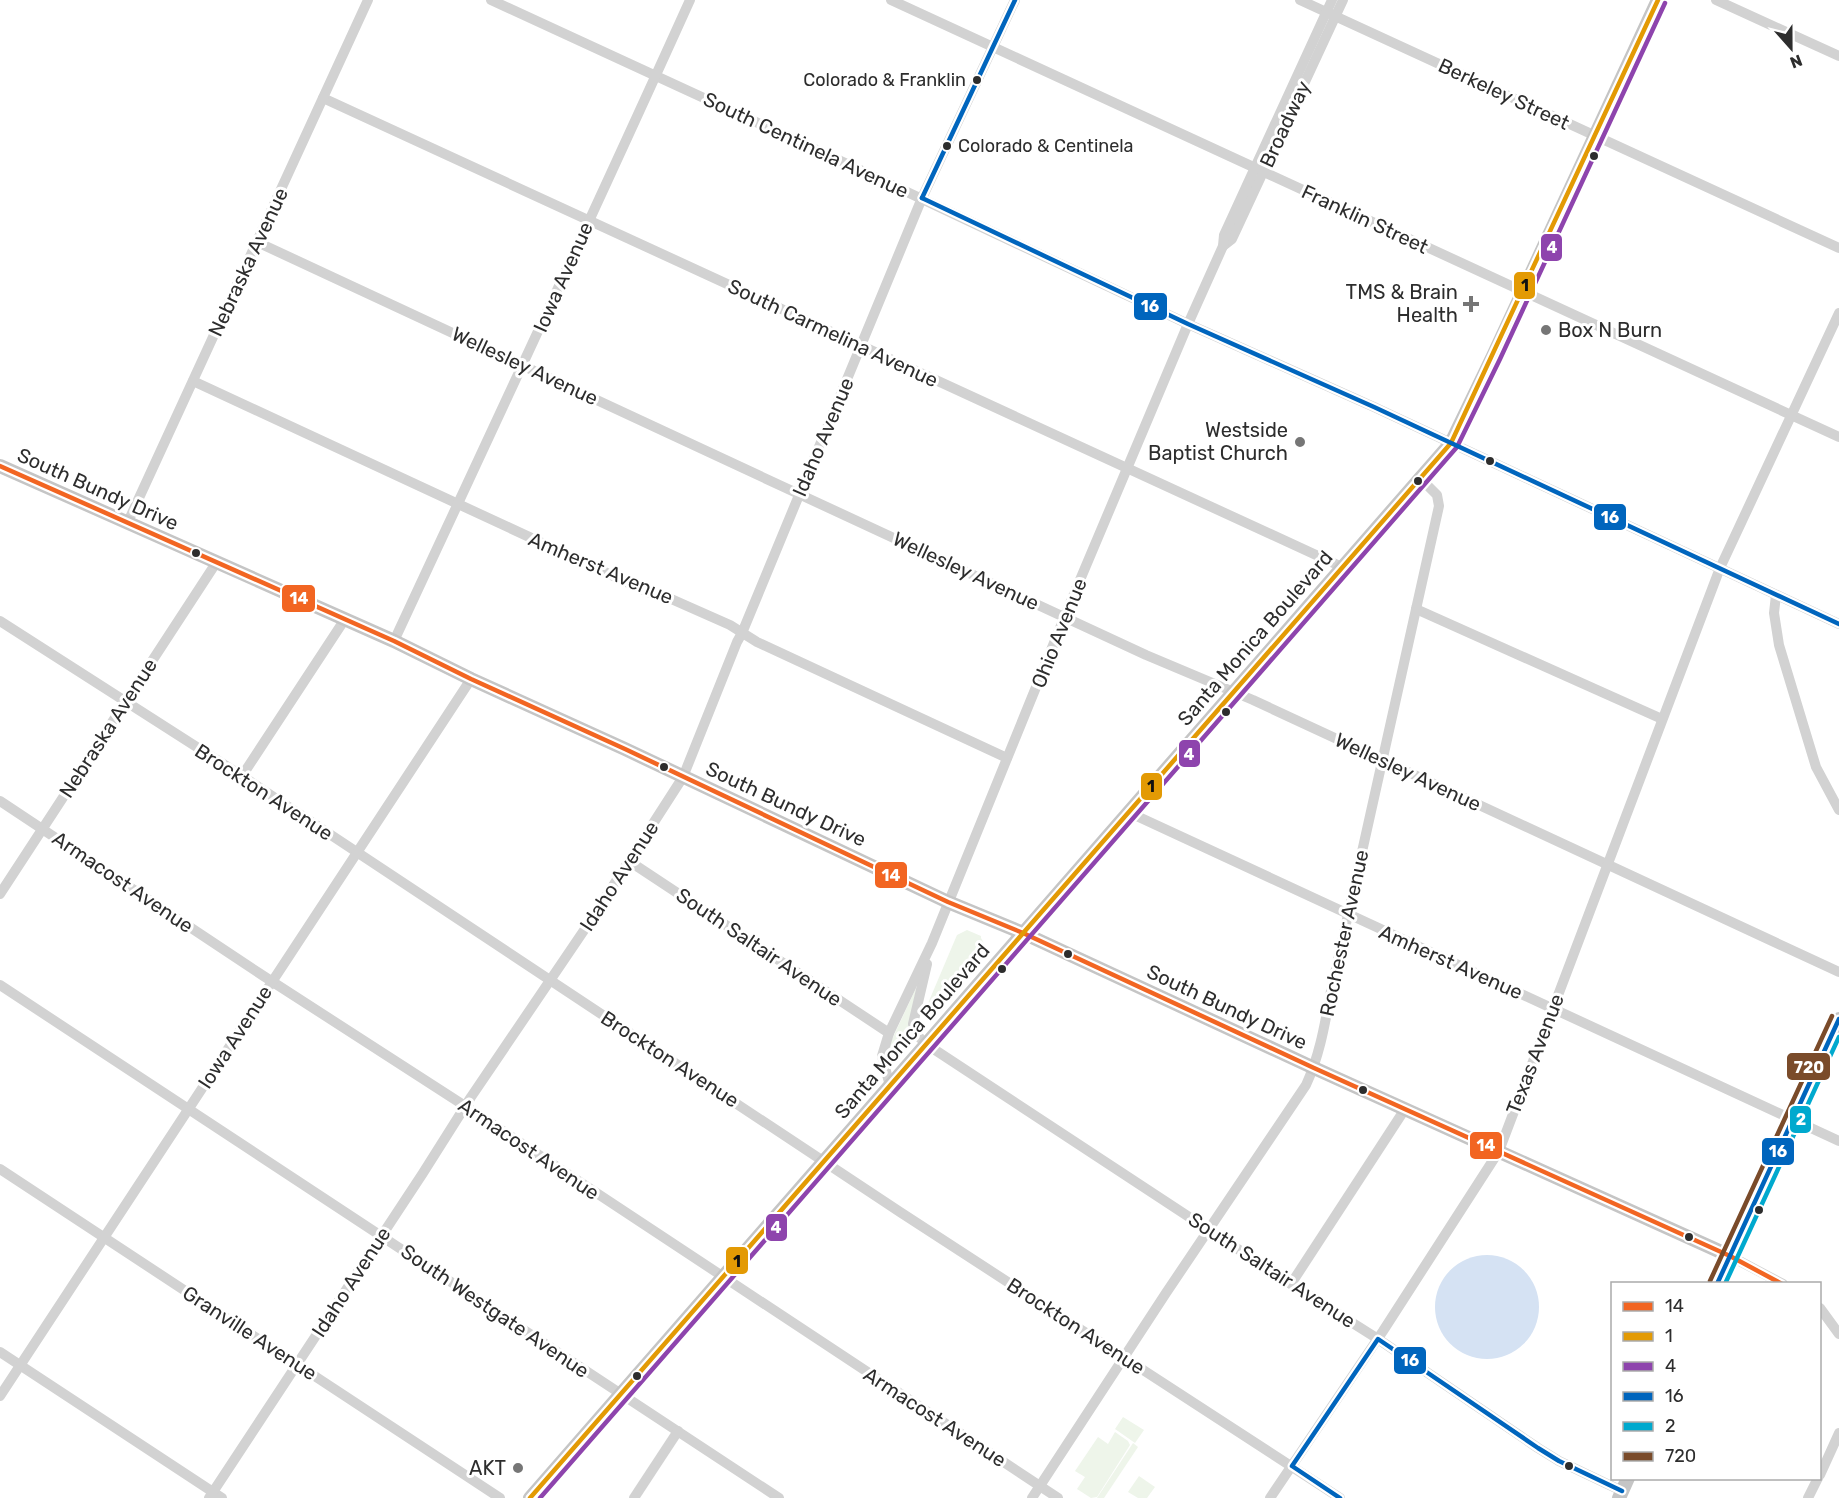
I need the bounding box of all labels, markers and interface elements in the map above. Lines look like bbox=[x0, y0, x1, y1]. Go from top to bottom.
north arrow bbox=[1761, 18, 1821, 78]
text: N bbox=[1787, 51, 1805, 72]
street label: Berkeley Street bbox=[1435, 53, 1574, 135]
place label: Colorado & Franklin bbox=[803, 69, 966, 91]
marker: Colorado & Franklin bbox=[971, 74, 983, 86]
street label: Broadway bbox=[1255, 77, 1315, 171]
street label: South Centinela Avenue bbox=[700, 87, 912, 203]
place label: Colorado & Centinela bbox=[958, 135, 1134, 157]
marker: Colorado & Centinela bbox=[941, 140, 953, 152]
unlabelled marker bbox=[1588, 150, 1600, 162]
street label: Franklin Street bbox=[1298, 179, 1432, 259]
street label: Nebraska Avenue bbox=[203, 184, 293, 340]
street label: Iowa Avenue bbox=[528, 218, 598, 336]
line badge: 4 bbox=[1540, 233, 1563, 262]
text: 4 bbox=[1547, 238, 1558, 257]
line badge: 1 bbox=[1513, 271, 1536, 300]
street label: South Carmelina Avenue bbox=[724, 274, 942, 392]
text: 1 bbox=[1521, 276, 1529, 295]
place label: TMS & Brain Health bbox=[1346, 280, 1458, 327]
line badge: 16 bbox=[1133, 292, 1168, 321]
marker: TMS & Brain Health bbox=[1462, 295, 1480, 313]
text: 16 bbox=[1141, 297, 1159, 316]
place label: Box N Burn bbox=[1558, 318, 1662, 342]
street label: Wellesley Avenue bbox=[448, 322, 602, 410]
marker: Box N Burn bbox=[1539, 323, 1553, 337]
street label: Idaho Avenue bbox=[787, 374, 859, 500]
place label: Westside Baptist Church bbox=[1148, 418, 1288, 465]
marker: Westside Baptist Church bbox=[1293, 435, 1307, 449]
street label: South Bundy Drive bbox=[14, 443, 182, 535]
unlabelled marker bbox=[1484, 455, 1496, 467]
unlabelled marker bbox=[1412, 475, 1424, 487]
line badge: 16 bbox=[1593, 503, 1627, 531]
text: 16 bbox=[1601, 508, 1619, 527]
street label: Amherst Avenue bbox=[525, 527, 677, 609]
street label: Wellesley Avenue bbox=[889, 527, 1043, 615]
street label: Santa Monica Boulevard bbox=[1172, 546, 1338, 730]
unlabelled marker bbox=[190, 547, 202, 559]
street label: Ohio Avenue bbox=[1026, 575, 1092, 691]
line badge: 14 bbox=[281, 584, 316, 613]
text: 14 bbox=[290, 589, 309, 608]
street label: Nebraska Avenue bbox=[54, 654, 162, 802]
unlabelled marker bbox=[1220, 706, 1232, 718]
street label: Wellesley Avenue bbox=[1331, 728, 1485, 816]
street label: Brockton Avenue bbox=[191, 739, 337, 845]
line badge: 4 bbox=[1178, 739, 1201, 768]
text: 4 bbox=[1184, 745, 1195, 764]
street label: South Bundy Drive bbox=[702, 756, 870, 852]
unlabelled marker bbox=[658, 761, 670, 773]
line badge: 1 bbox=[1140, 772, 1163, 801]
text: 1 bbox=[1147, 777, 1155, 796]
street label: Idaho Avenue bbox=[574, 816, 664, 936]
street label: Armacost Avenue bbox=[48, 826, 198, 938]
street label: Rochester Avenue bbox=[1315, 848, 1373, 1018]
line badge: 14 bbox=[874, 861, 908, 889]
text: 14 bbox=[882, 866, 901, 885]
street label: South Saltair Avenue bbox=[672, 883, 846, 1011]
street label: Amherst Avenue bbox=[1376, 920, 1526, 1004]
street label: Santa Monica Boulevard bbox=[829, 939, 995, 1123]
unlabelled marker bbox=[1062, 948, 1074, 960]
street label: South Bundy Drive bbox=[1143, 959, 1311, 1055]
unlabelled marker bbox=[996, 963, 1008, 975]
street label: Iowa Avenue bbox=[193, 981, 277, 1093]
street label: Texas Avenue bbox=[1501, 990, 1569, 1118]
street label: Brockton Avenue bbox=[597, 1006, 743, 1112]
line badge: 720 bbox=[1786, 1052, 1831, 1081]
text: 720 bbox=[1794, 1058, 1824, 1077]
unlabelled marker bbox=[1357, 1084, 1369, 1096]
street label: Armacost Avenue bbox=[454, 1093, 604, 1205]
line badge: 2 bbox=[1789, 1105, 1812, 1134]
text: 2 bbox=[1796, 1110, 1806, 1129]
line badge: 14 bbox=[1469, 1131, 1503, 1160]
text: 14 bbox=[1477, 1136, 1496, 1155]
line badge: 16 bbox=[1761, 1137, 1795, 1166]
text: 16 bbox=[1769, 1142, 1787, 1161]
unlabelled marker bbox=[1753, 1204, 1765, 1216]
street label: South Saltair Avenue bbox=[1184, 1207, 1360, 1333]
line badge: 4 bbox=[765, 1213, 788, 1242]
text: 4 bbox=[771, 1218, 782, 1237]
street label: Idaho Avenue bbox=[306, 1222, 396, 1342]
unlabelled marker bbox=[1683, 1231, 1695, 1243]
street label: South Westgate Avenue bbox=[396, 1239, 594, 1383]
line badge: 1 bbox=[725, 1246, 749, 1275]
text: 1 bbox=[733, 1252, 741, 1271]
street label: Brockton Avenue bbox=[1003, 1273, 1149, 1379]
street label: Granville Avenue bbox=[178, 1281, 322, 1385]
legend bbox=[1611, 1282, 1821, 1480]
text: 14 bbox=[1665, 1295, 1684, 1317]
text: 1 bbox=[1665, 1325, 1673, 1347]
line badge: 16 bbox=[1393, 1346, 1427, 1375]
text: 16 bbox=[1401, 1351, 1419, 1370]
text: 4 bbox=[1665, 1355, 1676, 1377]
street label: Armacost Avenue bbox=[859, 1362, 1011, 1472]
unlabelled marker bbox=[631, 1370, 643, 1382]
text: 16 bbox=[1665, 1385, 1684, 1407]
text: 2 bbox=[1665, 1415, 1676, 1437]
text: 720 bbox=[1665, 1445, 1696, 1467]
place label: AKT bbox=[469, 1456, 506, 1480]
unlabelled marker bbox=[1563, 1460, 1575, 1472]
marker: AKT bbox=[511, 1461, 525, 1475]

